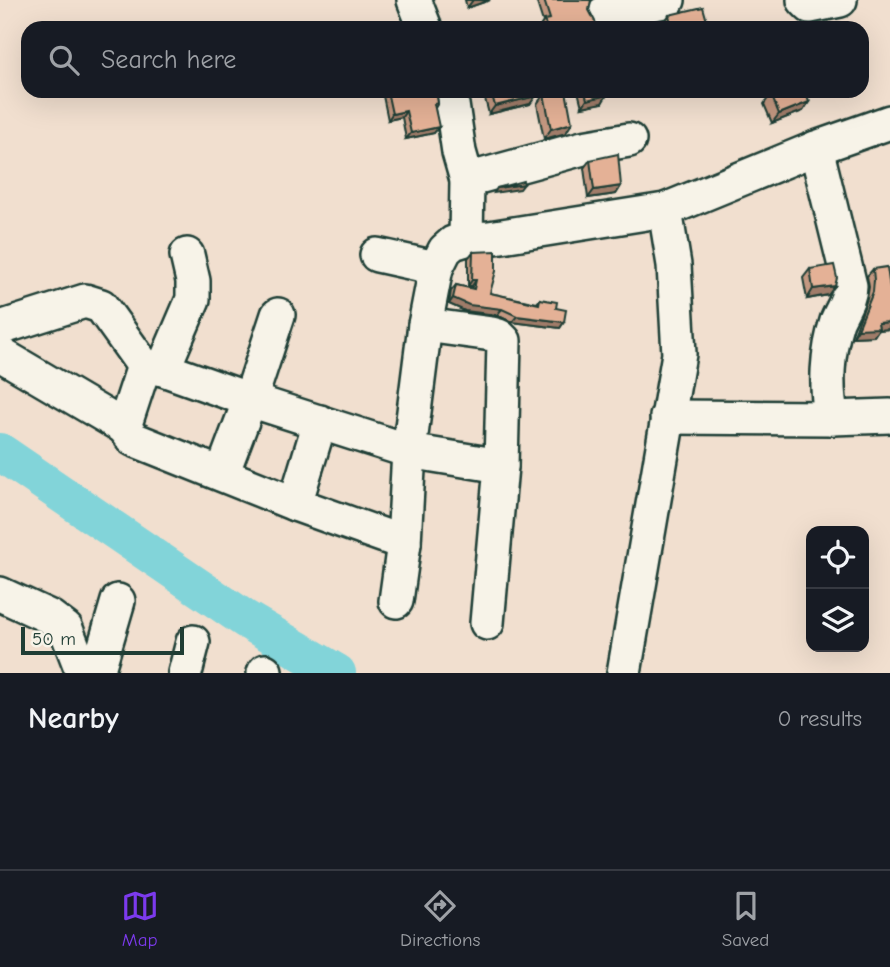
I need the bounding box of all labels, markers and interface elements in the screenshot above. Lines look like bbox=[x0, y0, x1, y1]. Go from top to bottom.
search box bbox=[21, 21, 869, 98]
icon: search bbox=[45, 41, 83, 79]
text: Search here bbox=[101, 45, 236, 75]
map controls bbox=[806, 526, 869, 652]
button: locate bbox=[806, 526, 869, 589]
button: layers bbox=[806, 589, 869, 652]
scale bar bbox=[21, 624, 184, 656]
text: 50 m bbox=[32, 628, 76, 650]
text: Nearby bbox=[28, 701, 119, 736]
text: 0 results bbox=[778, 705, 862, 732]
tab: Map bbox=[121, 887, 159, 951]
tab: Directions bbox=[400, 887, 480, 951]
tab: Saved bbox=[722, 887, 769, 951]

